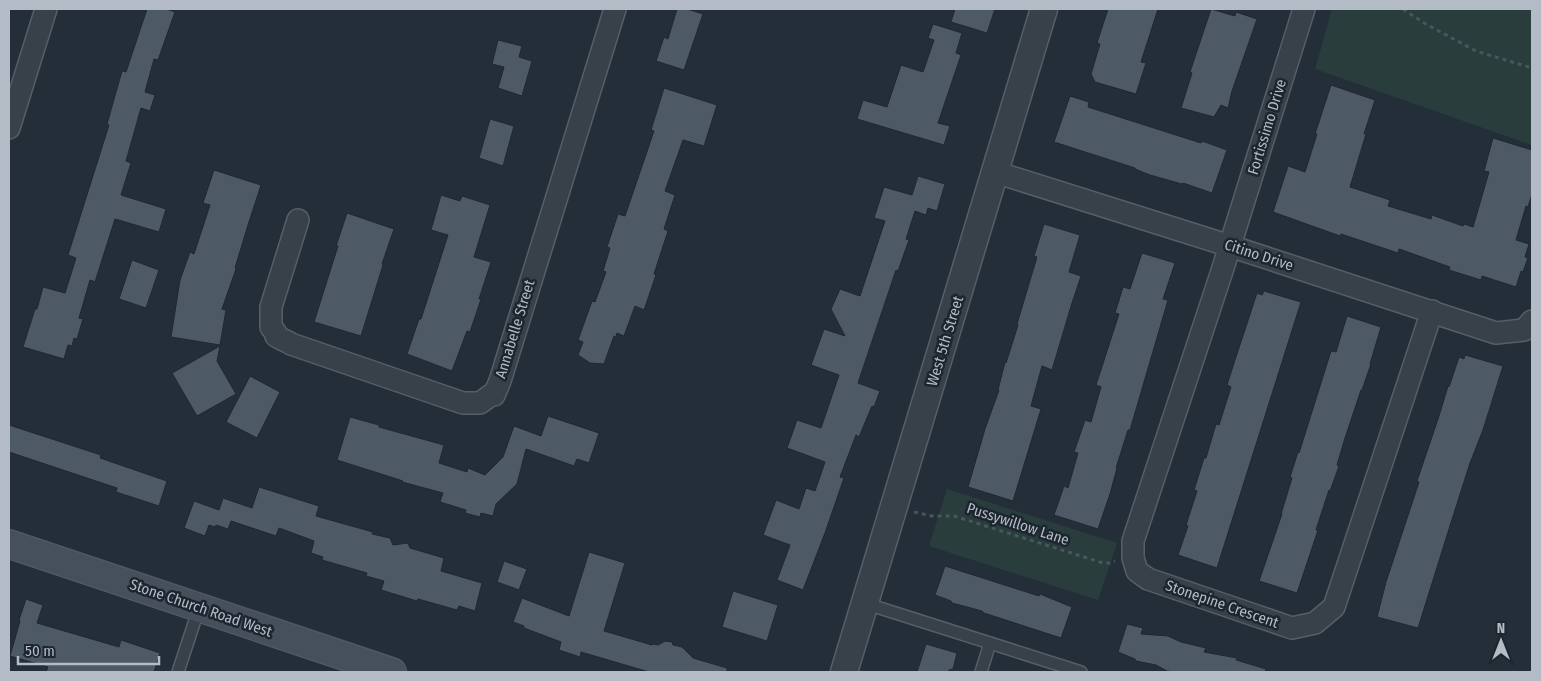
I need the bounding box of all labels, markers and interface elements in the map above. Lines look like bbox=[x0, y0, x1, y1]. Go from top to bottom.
street label: Fortissimo Drive bbox=[1244, 77, 1290, 177]
street label: Citino Drive bbox=[1222, 235, 1296, 275]
street label: Annabelle Street bbox=[491, 277, 539, 380]
street label: West 5th Street bbox=[923, 294, 967, 388]
street label: Pussywillow Lane bbox=[965, 499, 1071, 549]
street label: Stone Church Road West bbox=[128, 575, 275, 641]
street label: Stonepine Crescent bbox=[1163, 576, 1281, 632]
north arrow bbox=[1476, 616, 1526, 666]
text: N bbox=[1497, 620, 1505, 637]
scale bar bbox=[18, 634, 159, 666]
text: 50 m bbox=[25, 642, 55, 660]

